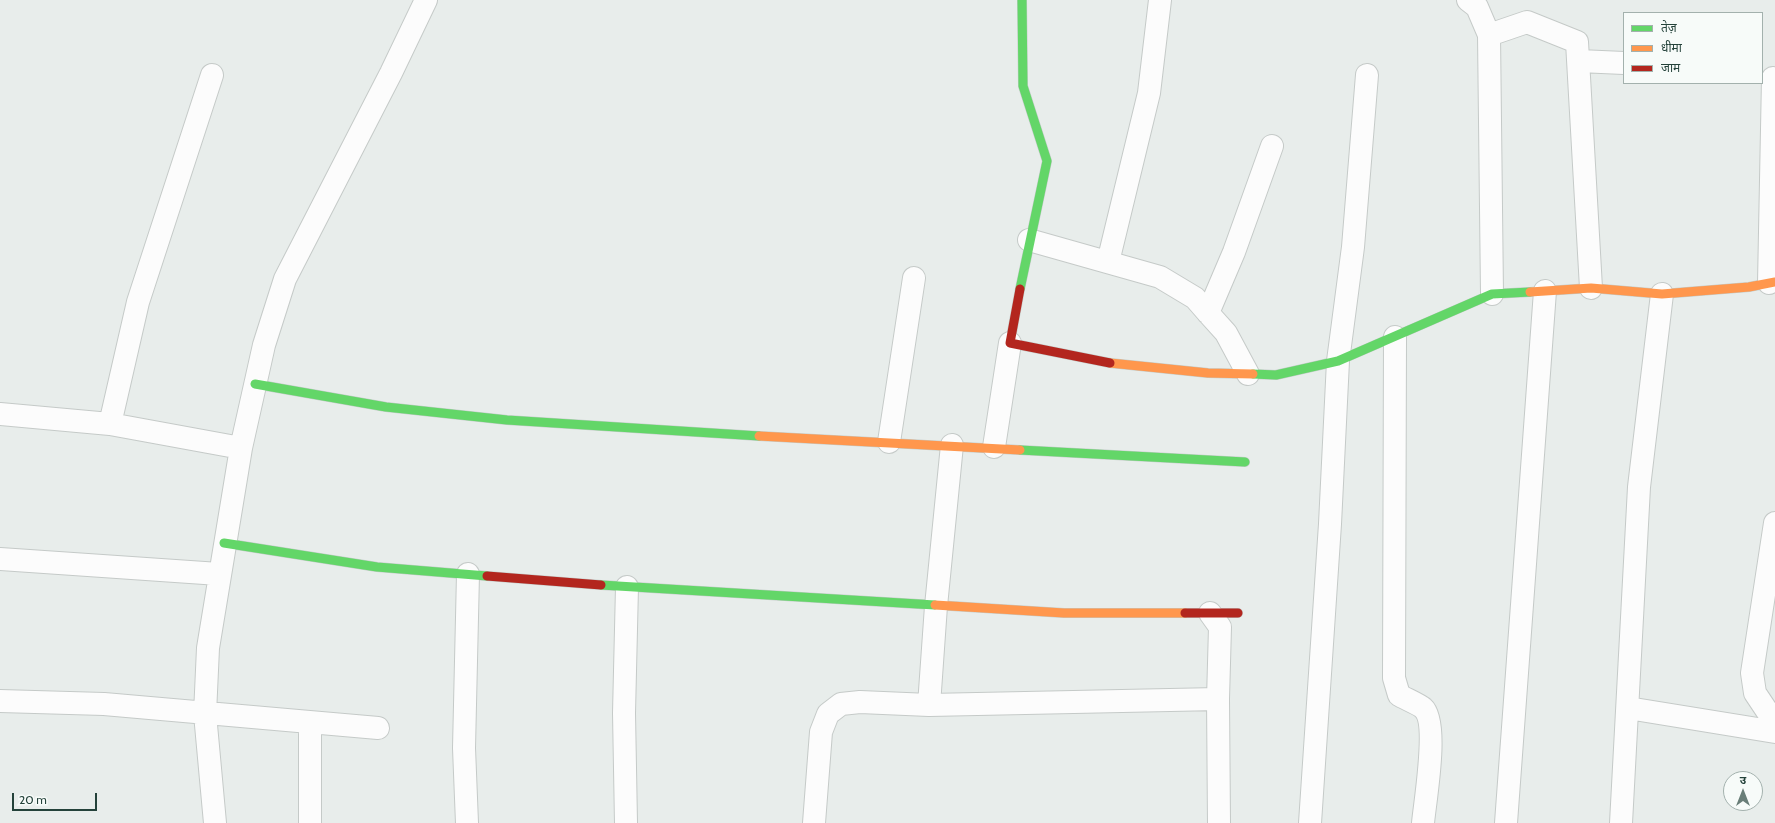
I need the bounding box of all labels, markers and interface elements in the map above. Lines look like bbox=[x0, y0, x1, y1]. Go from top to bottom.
legend bbox=[1623, 12, 1763, 84]
text: तेज़ bbox=[1661, 20, 1677, 35]
text: धीमा bbox=[1661, 40, 1682, 55]
text: जाम bbox=[1661, 60, 1680, 75]
north arrow bbox=[1723, 771, 1763, 811]
text: उ bbox=[1740, 773, 1746, 787]
scale bar bbox=[14, 785, 99, 811]
text: 20 m bbox=[19, 792, 47, 807]

